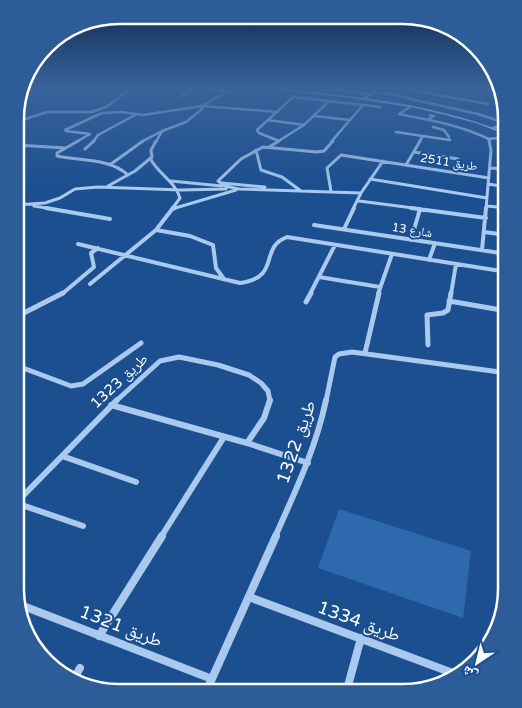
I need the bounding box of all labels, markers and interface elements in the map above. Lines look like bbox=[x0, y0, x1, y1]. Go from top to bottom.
street label: طريق 2511 bbox=[419, 151, 479, 174]
street label: شارع 13 bbox=[390, 220, 433, 241]
street label: طريق 1323 bbox=[86, 350, 152, 413]
street label: طريق 1322 bbox=[271, 397, 321, 487]
street label: طريق 1334 bbox=[314, 596, 404, 646]
street label: طريق 1321 bbox=[77, 600, 165, 652]
north arrow bbox=[452, 638, 502, 688]
text: ش bbox=[459, 662, 481, 684]

